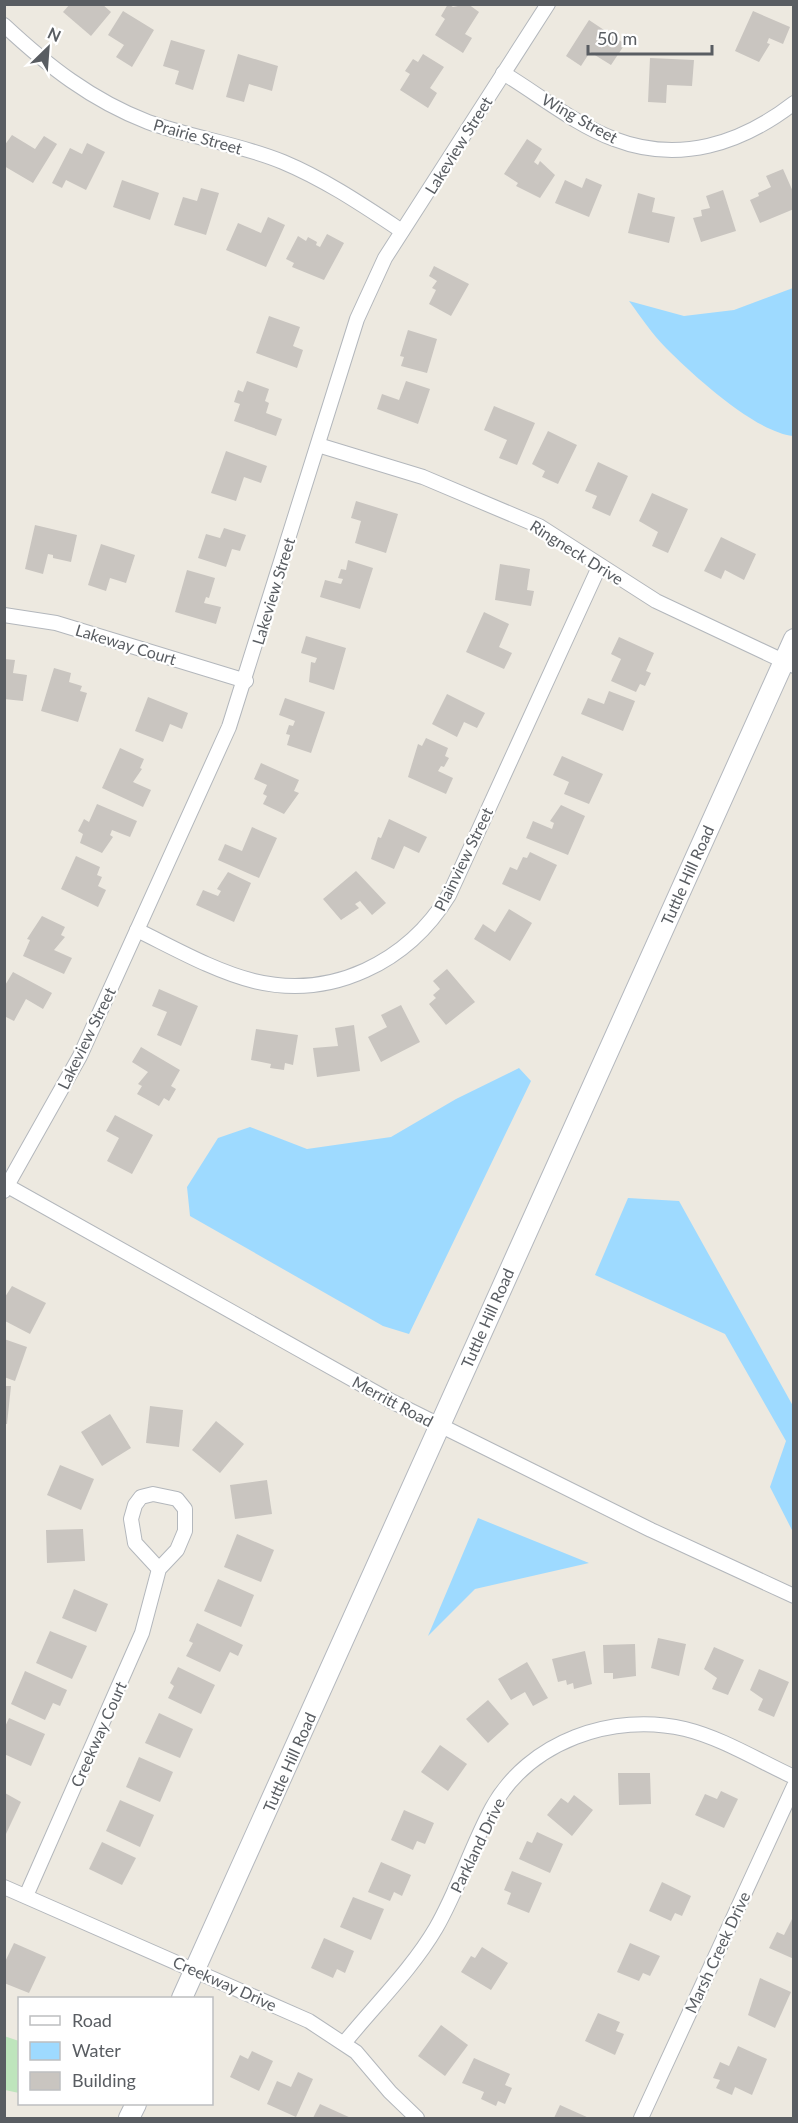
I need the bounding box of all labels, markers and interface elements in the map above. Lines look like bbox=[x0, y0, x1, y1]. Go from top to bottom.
north arrow bbox=[18, 18, 78, 78]
scale bar bbox=[588, 18, 712, 56]
text: N bbox=[45, 23, 64, 45]
text: 50 m bbox=[597, 27, 637, 49]
street label: Wing Street bbox=[539, 89, 621, 147]
street label: Lakeview Street bbox=[421, 93, 496, 197]
street label: Prairie Street bbox=[152, 114, 245, 158]
street label: Ringneck Drive bbox=[527, 516, 627, 588]
street label: Lakeview Street bbox=[248, 535, 298, 647]
street label: Lakeway Court bbox=[73, 620, 179, 668]
street label: Plainview Street bbox=[430, 804, 496, 914]
street label: Tuttle Hill Road bbox=[657, 822, 717, 928]
street label: Lakeview Street bbox=[53, 984, 119, 1092]
street label: Tuttle Hill Road bbox=[457, 1265, 517, 1371]
street label: Merritt Road bbox=[349, 1372, 437, 1430]
street label: Creekway Court bbox=[66, 1678, 130, 1790]
street label: Tuttle Hill Road bbox=[259, 1709, 319, 1815]
street label: Parkland Drive bbox=[446, 1794, 508, 1896]
street label: Marsh Creek Drive bbox=[681, 1888, 753, 2016]
street label: Creekway Drive bbox=[170, 1952, 280, 2014]
legend bbox=[18, 1997, 213, 2105]
text: Road bbox=[72, 2009, 112, 2031]
text: Water bbox=[72, 2039, 121, 2061]
text: Building bbox=[72, 2069, 136, 2091]

